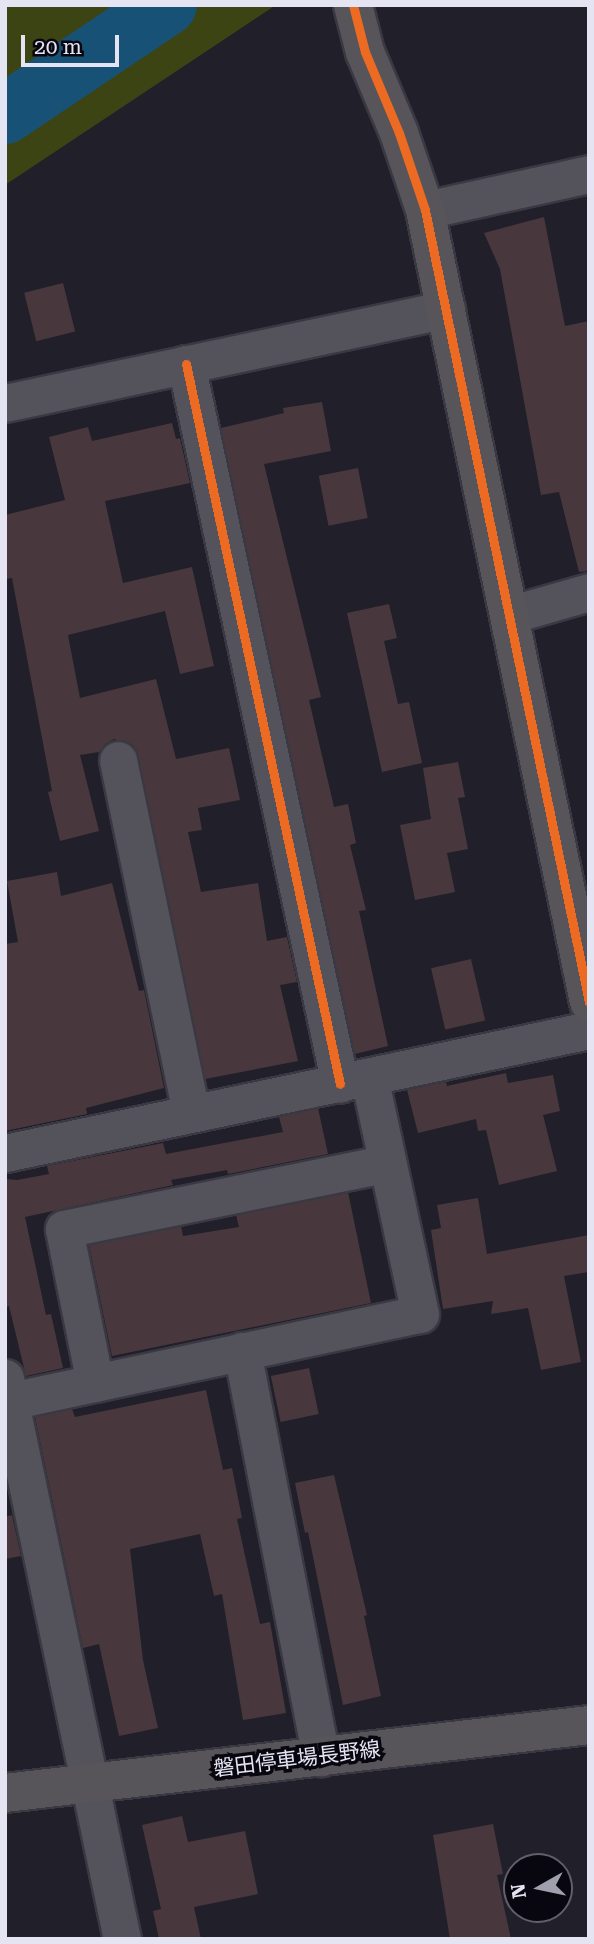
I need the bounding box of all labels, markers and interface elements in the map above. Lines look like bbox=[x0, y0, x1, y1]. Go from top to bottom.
scale bar bbox=[24, 21, 122, 65]
text: 20 m bbox=[34, 35, 82, 59]
street label: 磐田停車場長野線 bbox=[212, 1736, 382, 1782]
north arrow bbox=[503, 1853, 573, 1923]
text: N bbox=[506, 1882, 531, 1900]

